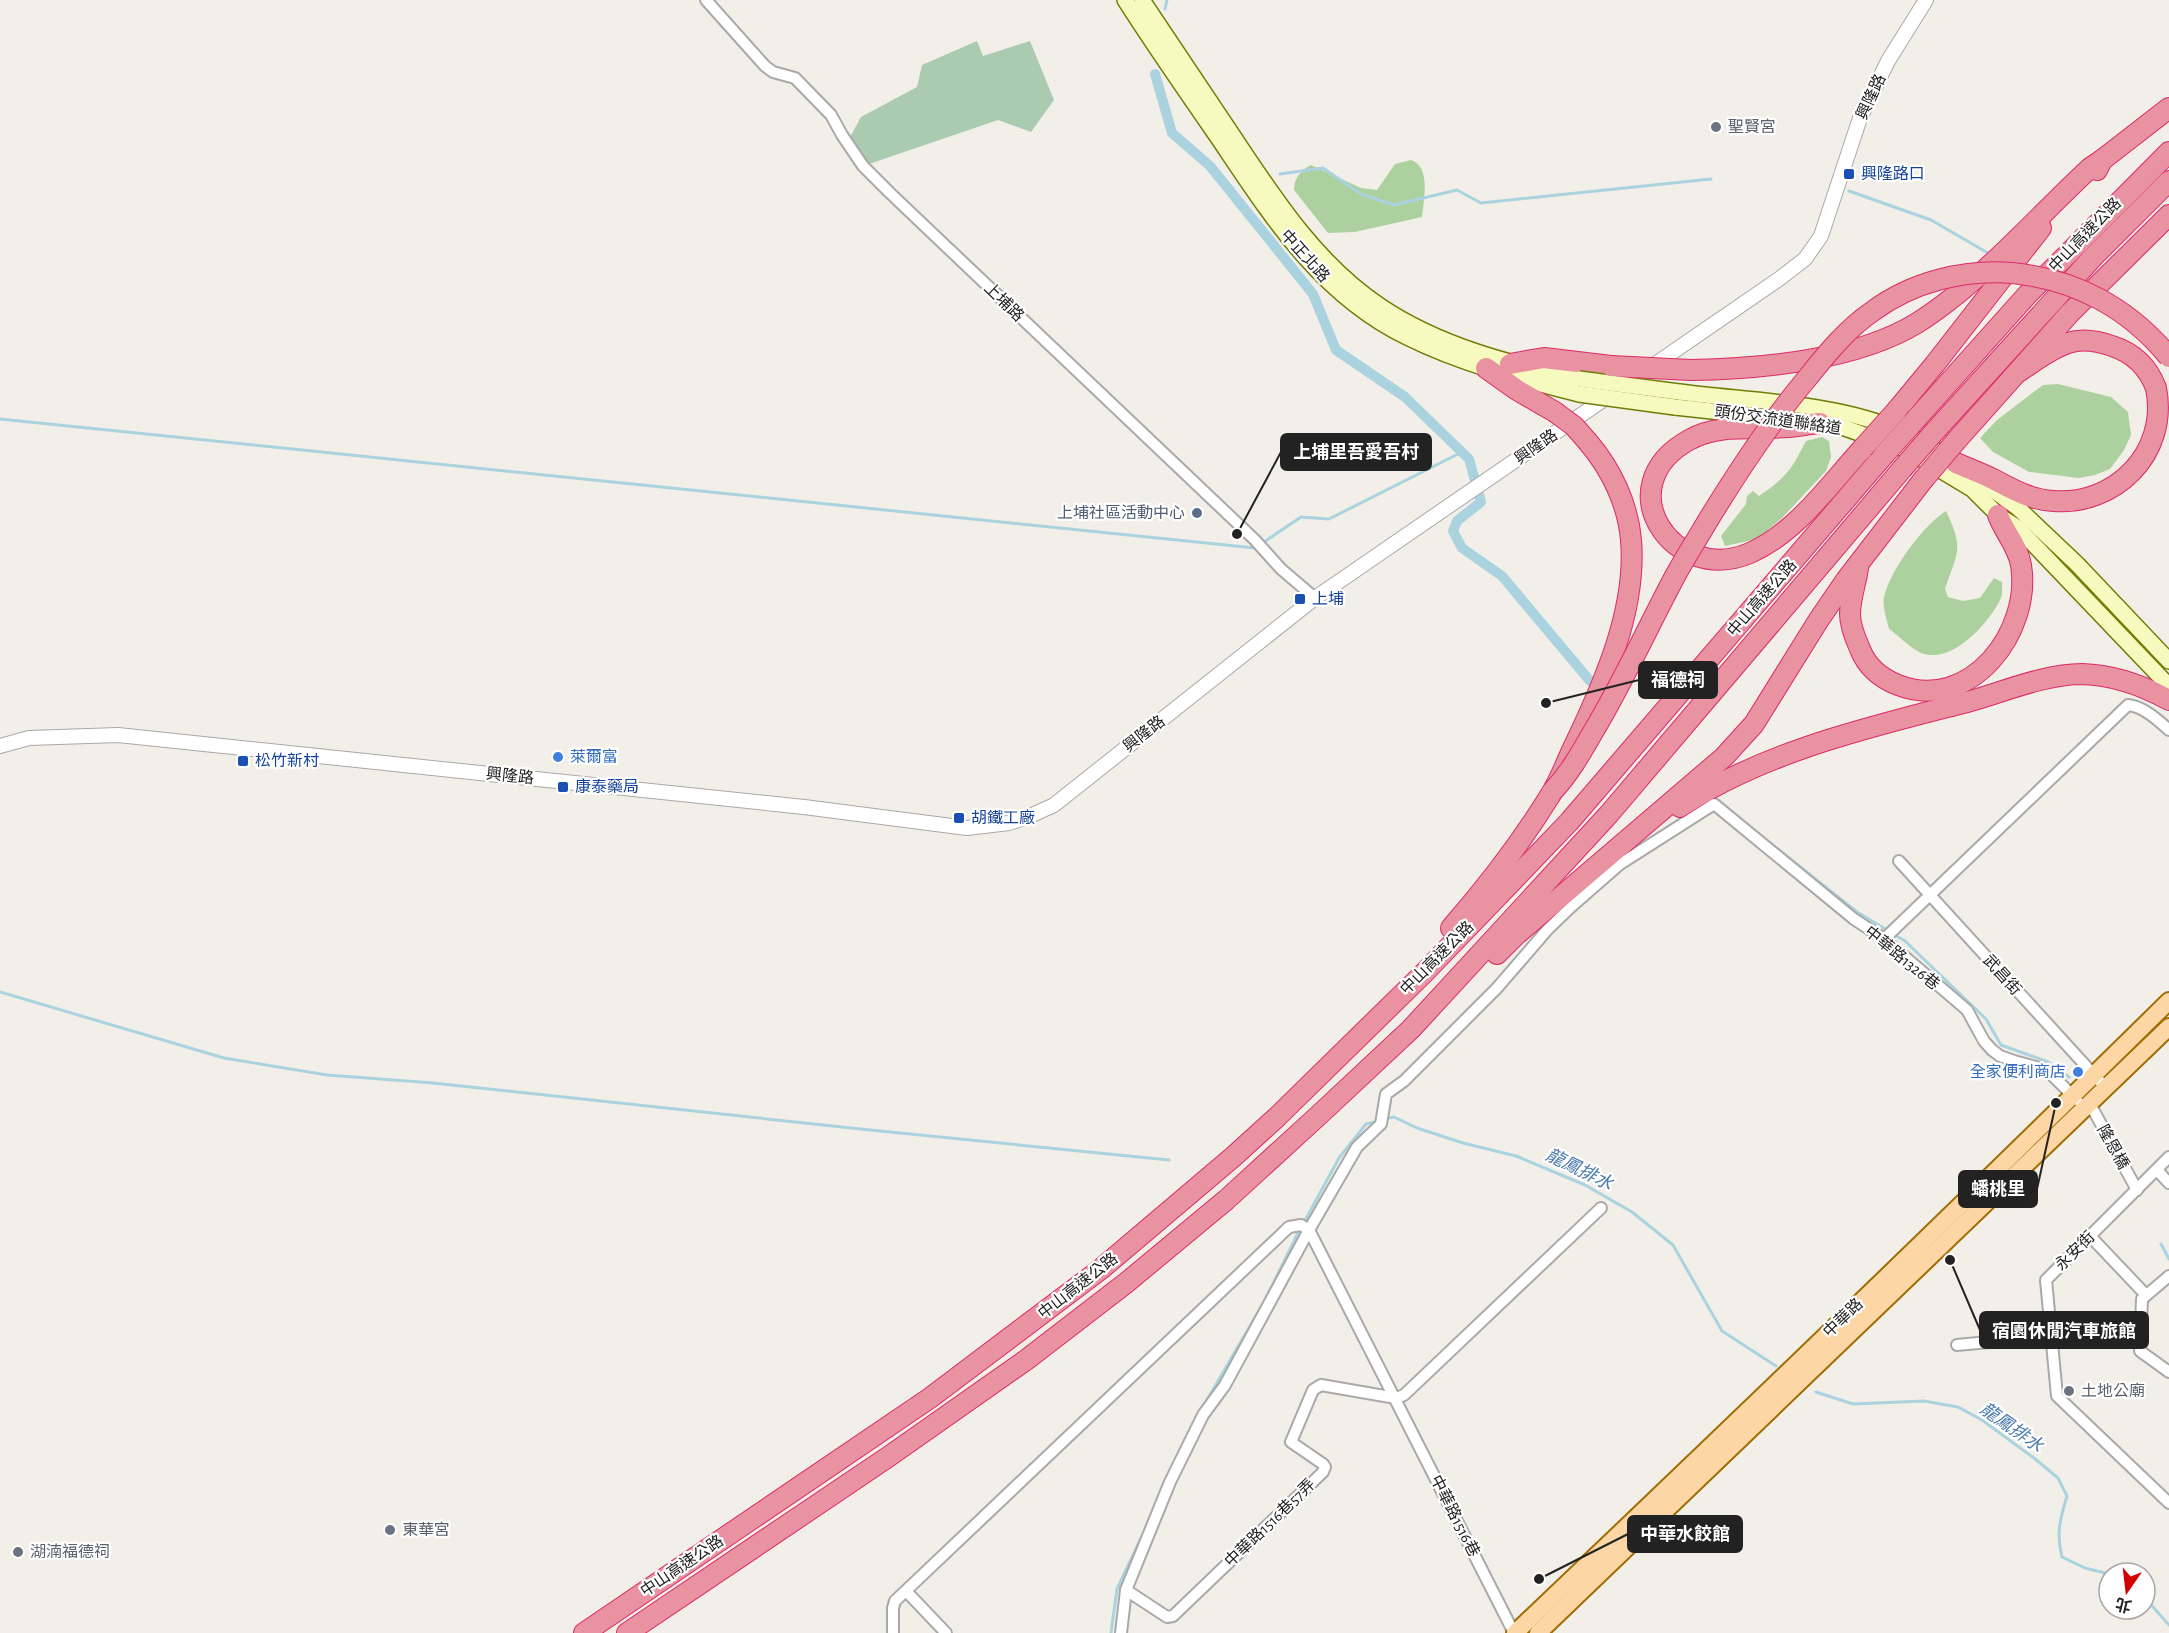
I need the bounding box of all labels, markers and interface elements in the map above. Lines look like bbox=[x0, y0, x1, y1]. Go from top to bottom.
street label: 興隆路 bbox=[1853, 71, 1888, 122]
place label: 聖賢宮 bbox=[1728, 118, 1776, 135]
marker: 聖賢宮 bbox=[1709, 120, 1723, 134]
place label: 興隆路口 bbox=[1861, 165, 1925, 182]
marker: 興隆路口 bbox=[1842, 167, 1856, 181]
street label: 中山高速公路 bbox=[2045, 194, 2124, 275]
street label: 中正北路 bbox=[1278, 226, 1333, 285]
street label: 上埔路 bbox=[981, 279, 1028, 324]
street label: 頭份交流道聯絡道 bbox=[1714, 402, 1843, 437]
street label: 興隆路 bbox=[1511, 426, 1560, 467]
callout: 上埔里吾愛吾村 bbox=[1281, 434, 1431, 470]
text: 上埔里吾愛吾村 bbox=[1293, 442, 1419, 462]
place label: 上埔社區活動中心 bbox=[1057, 504, 1185, 521]
marker: 上埔社區活動中心 bbox=[1190, 506, 1204, 520]
street label: 中山高速公路 bbox=[1724, 556, 1800, 639]
place label: 上埔 bbox=[1312, 590, 1344, 607]
marker: 上埔 bbox=[1293, 592, 1307, 606]
callout: 福德祠 bbox=[1639, 662, 1717, 698]
text: 福德祠 bbox=[1651, 670, 1705, 690]
street label: 興隆路 bbox=[1120, 712, 1168, 755]
place label: 萊爾富 bbox=[570, 748, 618, 765]
marker: 萊爾富 bbox=[551, 750, 565, 764]
place label: 松竹新村 bbox=[255, 752, 319, 769]
marker: 松竹新村 bbox=[236, 754, 250, 768]
street label: 興隆路 bbox=[485, 765, 535, 786]
place label: 康泰藥局 bbox=[575, 778, 639, 795]
marker: 康泰藥局 bbox=[556, 780, 570, 794]
place label: 胡鐵工廠 bbox=[971, 809, 1035, 826]
marker: 胡鐵工廠 bbox=[952, 811, 966, 825]
street label: 中山高速公路 bbox=[1397, 918, 1477, 998]
street label: 中華路1326巷 bbox=[1862, 922, 1943, 993]
street label: 武昌街 bbox=[1980, 951, 2025, 998]
place label: 全家便利商店 bbox=[1970, 1063, 2066, 1080]
marker: 全家便利商店 bbox=[2071, 1065, 2085, 1079]
street label: 隆恩橋 bbox=[2094, 1122, 2133, 1172]
water label: 龍鳳排水 bbox=[1543, 1144, 1617, 1194]
callout: 蟠桃里 bbox=[1959, 1171, 2037, 1207]
text: 蟠桃里 bbox=[1971, 1179, 2025, 1199]
street label: 永安街 bbox=[2052, 1228, 2098, 1274]
street label: 中山高速公路 bbox=[1035, 1249, 1121, 1322]
street label: 中華路 bbox=[1819, 1295, 1866, 1340]
callout: 宿園休閒汽車旅館 bbox=[1980, 1312, 2148, 1348]
text: 宿園休閒汽車旅館 bbox=[1992, 1321, 2136, 1341]
place label: 土地公廟 bbox=[2081, 1382, 2145, 1399]
marker: 土地公廟 bbox=[2062, 1384, 2076, 1398]
water label: 龍鳳排水 bbox=[1976, 1398, 2048, 1457]
street label: 中華路1516巷 bbox=[1428, 1472, 1483, 1559]
street label: 中華路1516巷57弄 bbox=[1221, 1475, 1318, 1570]
callout: 中華水餃館 bbox=[1628, 1516, 1742, 1552]
place label: 東華宮 bbox=[402, 1521, 450, 1538]
marker: 東華宮 bbox=[383, 1523, 397, 1537]
text: 中華水餃館 bbox=[1640, 1524, 1730, 1544]
street label: 中山高速公路 bbox=[637, 1532, 726, 1599]
place label: 湖湳福德祠 bbox=[30, 1543, 110, 1560]
marker: 湖湳福德祠 bbox=[11, 1545, 25, 1559]
north arrow bbox=[2097, 1561, 2157, 1621]
text: 北 bbox=[2114, 1595, 2133, 1615]

